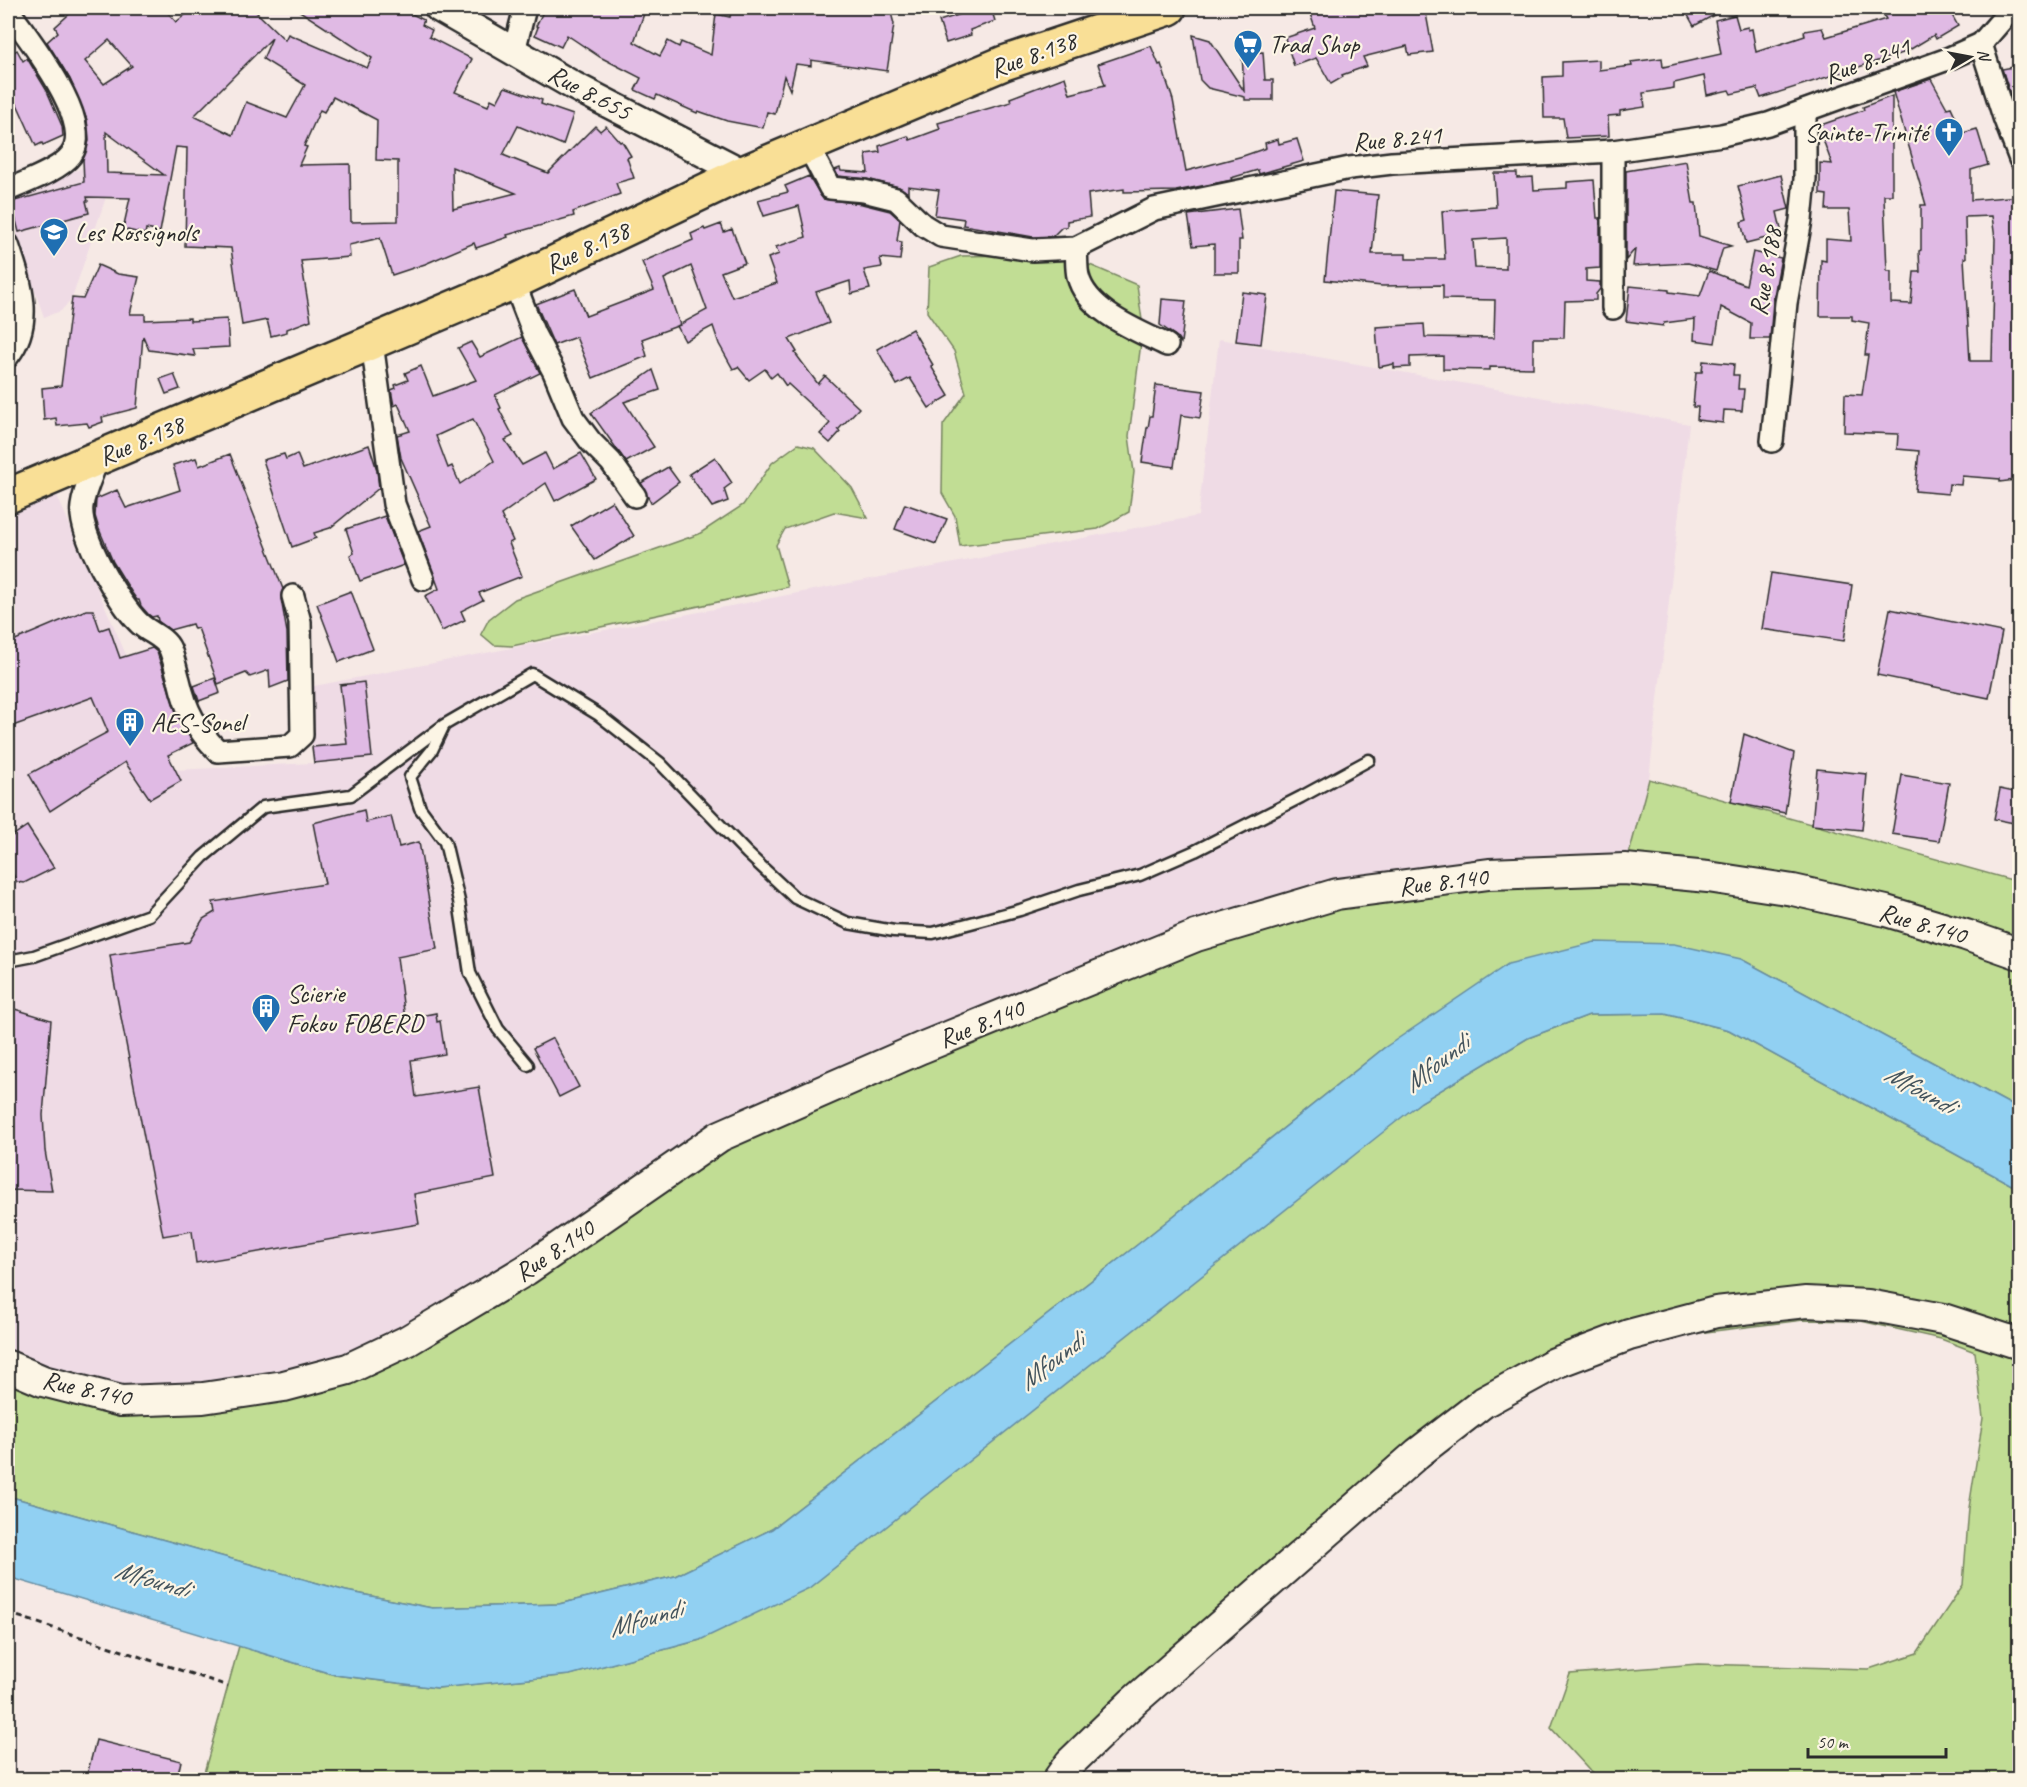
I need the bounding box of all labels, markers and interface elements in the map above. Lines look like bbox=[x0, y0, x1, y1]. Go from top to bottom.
street label: Rue 8.138 bbox=[985, 23, 1083, 85]
north arrow bbox=[1940, 27, 2000, 87]
supermarket icon: Trad Shop bbox=[1232, 28, 1264, 70]
place label: Trad Shop bbox=[1269, 28, 1361, 61]
street label: Rue 8.241 bbox=[1819, 29, 1916, 91]
text: N bbox=[1973, 48, 1995, 64]
street label: Rue 8.655 bbox=[543, 57, 638, 129]
place label: Sainte-Trinité bbox=[1804, 116, 1932, 149]
church icon: Sainte-Trinité bbox=[1933, 116, 1965, 158]
street label: Rue 8.241 bbox=[1351, 118, 1444, 159]
street label: Rue 8.138 bbox=[540, 213, 637, 281]
school or university icon: Les Rossignols bbox=[38, 216, 70, 258]
place label: Les Rossignols bbox=[75, 216, 200, 249]
street label: Rue 8.188 bbox=[1741, 222, 1790, 318]
street label: Rue 8.138 bbox=[94, 407, 191, 473]
building icon: AES-Sonel bbox=[114, 706, 146, 748]
place label: AES-Sonel bbox=[151, 706, 249, 739]
street label: Rue 8.140 bbox=[1397, 859, 1492, 903]
street label: Rue 8.140 bbox=[1875, 895, 1973, 952]
place label: Scierie Fokou FOBERD bbox=[287, 977, 425, 1040]
street label: Rue 8.140 bbox=[934, 991, 1031, 1056]
building icon: Scierie Fokou FOBERD bbox=[250, 992, 282, 1034]
water label: Mfoundi bbox=[1396, 1022, 1481, 1099]
water label: Mfoundi bbox=[1879, 1056, 1967, 1125]
street label: Rue 8.140 bbox=[508, 1210, 603, 1289]
water label: Mfoundi bbox=[1011, 1320, 1096, 1397]
street label: Rue 8.140 bbox=[40, 1363, 136, 1414]
water label: Mfoundi bbox=[111, 1552, 199, 1608]
water label: Mfoundi bbox=[604, 1589, 692, 1645]
scale bar bbox=[1808, 1721, 1946, 1759]
text: 50 m bbox=[1817, 1731, 1850, 1753]

